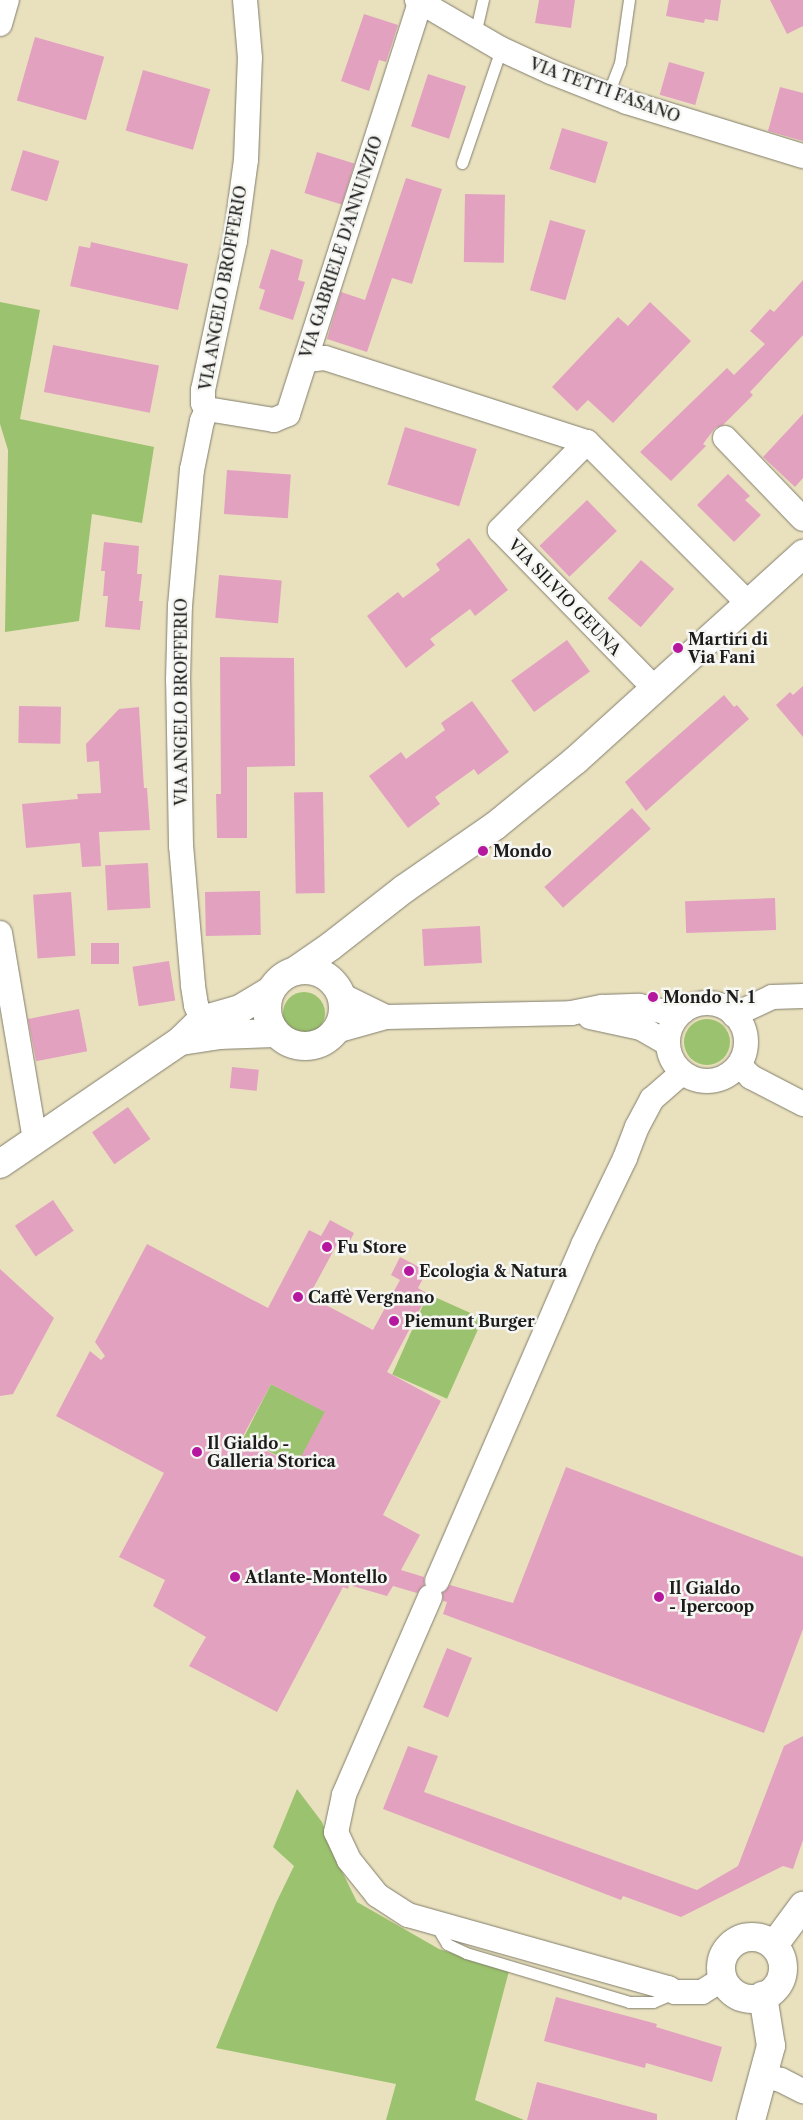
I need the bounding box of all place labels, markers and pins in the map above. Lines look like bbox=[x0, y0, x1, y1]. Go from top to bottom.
place label: Martiri di Via Fani bbox=[688, 629, 768, 667]
marker: Martiri di Via Fani bbox=[672, 642, 684, 654]
place label: Mondo bbox=[493, 841, 552, 861]
marker: Mondo bbox=[477, 845, 489, 857]
place label: Mondo N. 1 bbox=[663, 987, 755, 1007]
marker: Mondo N. 1 bbox=[647, 991, 659, 1003]
place label: Fu Store bbox=[337, 1237, 406, 1257]
marker: Fu Store bbox=[321, 1241, 333, 1253]
place label: Ecologia & Natura bbox=[419, 1261, 567, 1281]
marker: Ecologia & Natura bbox=[403, 1265, 415, 1277]
place label: Caffè Vergnano bbox=[308, 1287, 435, 1307]
marker: Caffè Vergnano bbox=[292, 1291, 304, 1303]
place label: Piemunt Burger bbox=[404, 1311, 535, 1331]
marker: Piemunt Burger bbox=[388, 1315, 400, 1327]
place label: Il Gialdo - Galleria Storica bbox=[207, 1433, 336, 1471]
marker: Il Gialdo - Galleria Storica bbox=[191, 1446, 203, 1458]
place label: Atlante-Montello bbox=[245, 1567, 387, 1587]
marker: Atlante-Montello bbox=[229, 1571, 241, 1583]
place label: Il Gialdo - Ipercoop bbox=[669, 1578, 754, 1616]
marker: Il Gialdo - Ipercoop bbox=[653, 1591, 665, 1603]

